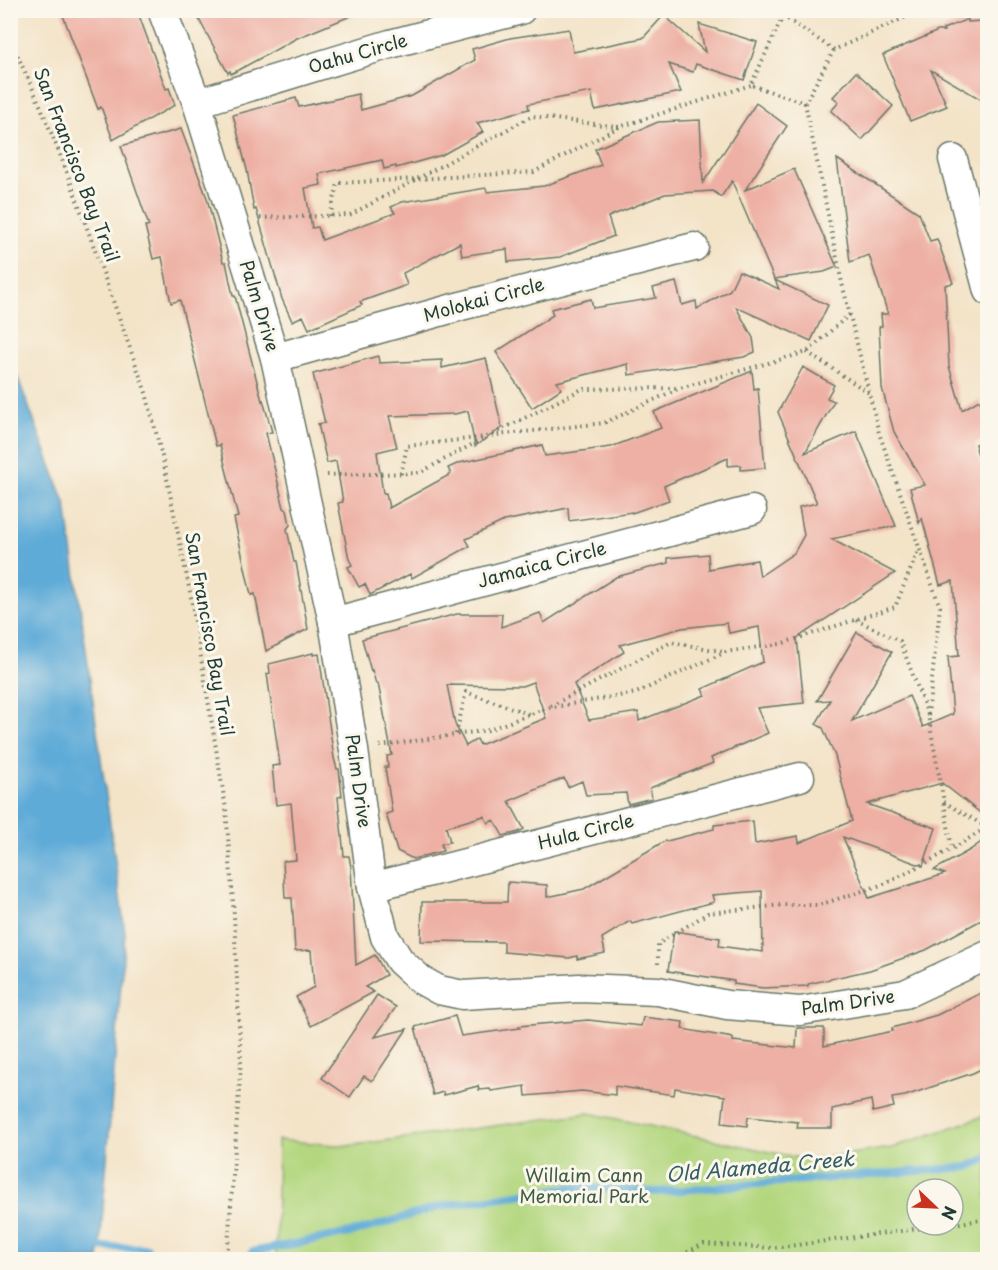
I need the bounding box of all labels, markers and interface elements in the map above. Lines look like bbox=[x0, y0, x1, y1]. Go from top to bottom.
street label: Oahu Circle bbox=[305, 25, 410, 80]
street label: San Francisco Bay Trail bbox=[28, 63, 127, 266]
street label: Palm Drive bbox=[234, 257, 287, 355]
street label: Molokai Circle bbox=[420, 269, 547, 328]
street label: San Francisco Bay Trail bbox=[179, 530, 242, 738]
street label: Jamaica Circle bbox=[474, 533, 609, 594]
street label: Palm Drive bbox=[340, 732, 379, 829]
street label: Hula Circle bbox=[535, 806, 637, 856]
street label: Palm Drive bbox=[799, 982, 896, 1021]
water label: Old Alameda Creek bbox=[665, 1143, 856, 1189]
park label: Willaim Cann Memorial Park bbox=[519, 1161, 649, 1209]
north arrow bbox=[905, 1177, 965, 1237]
text: N bbox=[936, 1203, 963, 1224]

